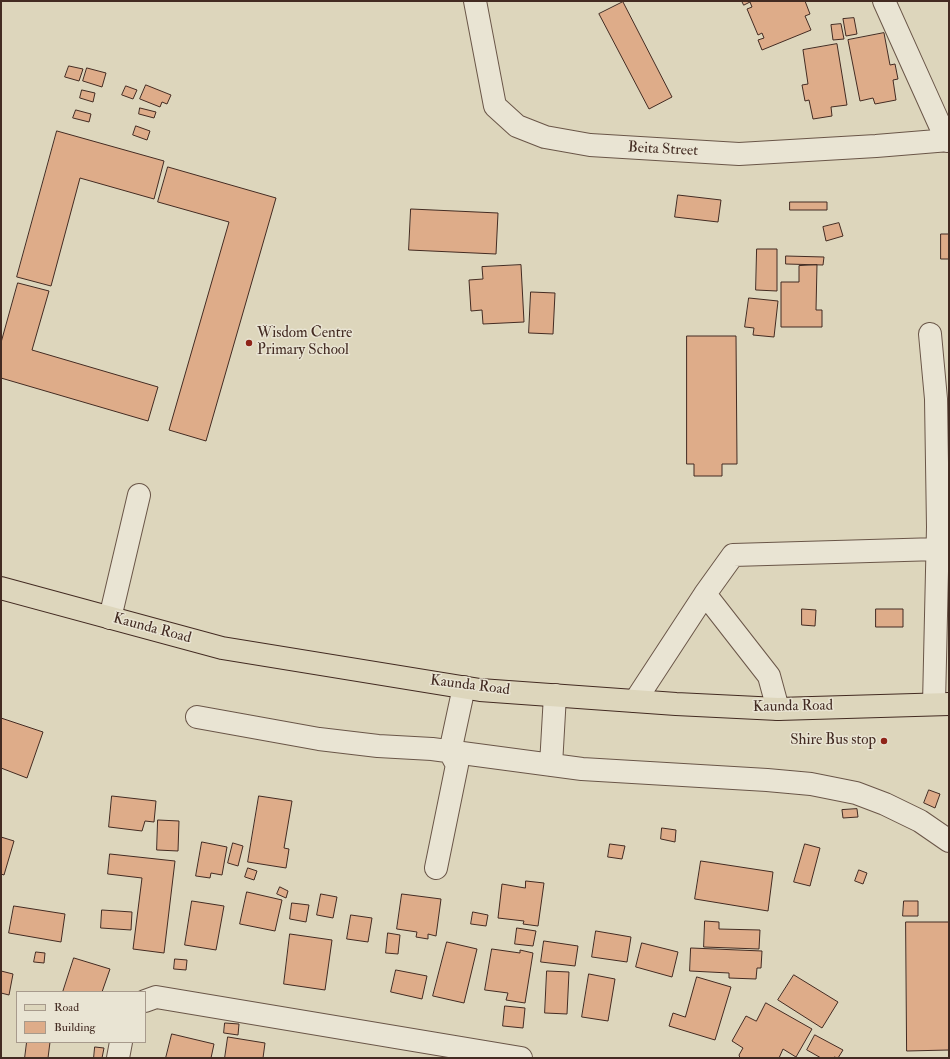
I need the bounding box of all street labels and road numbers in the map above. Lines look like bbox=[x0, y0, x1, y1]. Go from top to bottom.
street label: Beita Street bbox=[627, 139, 699, 161]
street label: Kaunda Road bbox=[111, 610, 193, 648]
street label: Kaunda Road bbox=[429, 672, 511, 700]
street label: Kaunda Road bbox=[753, 697, 833, 717]

